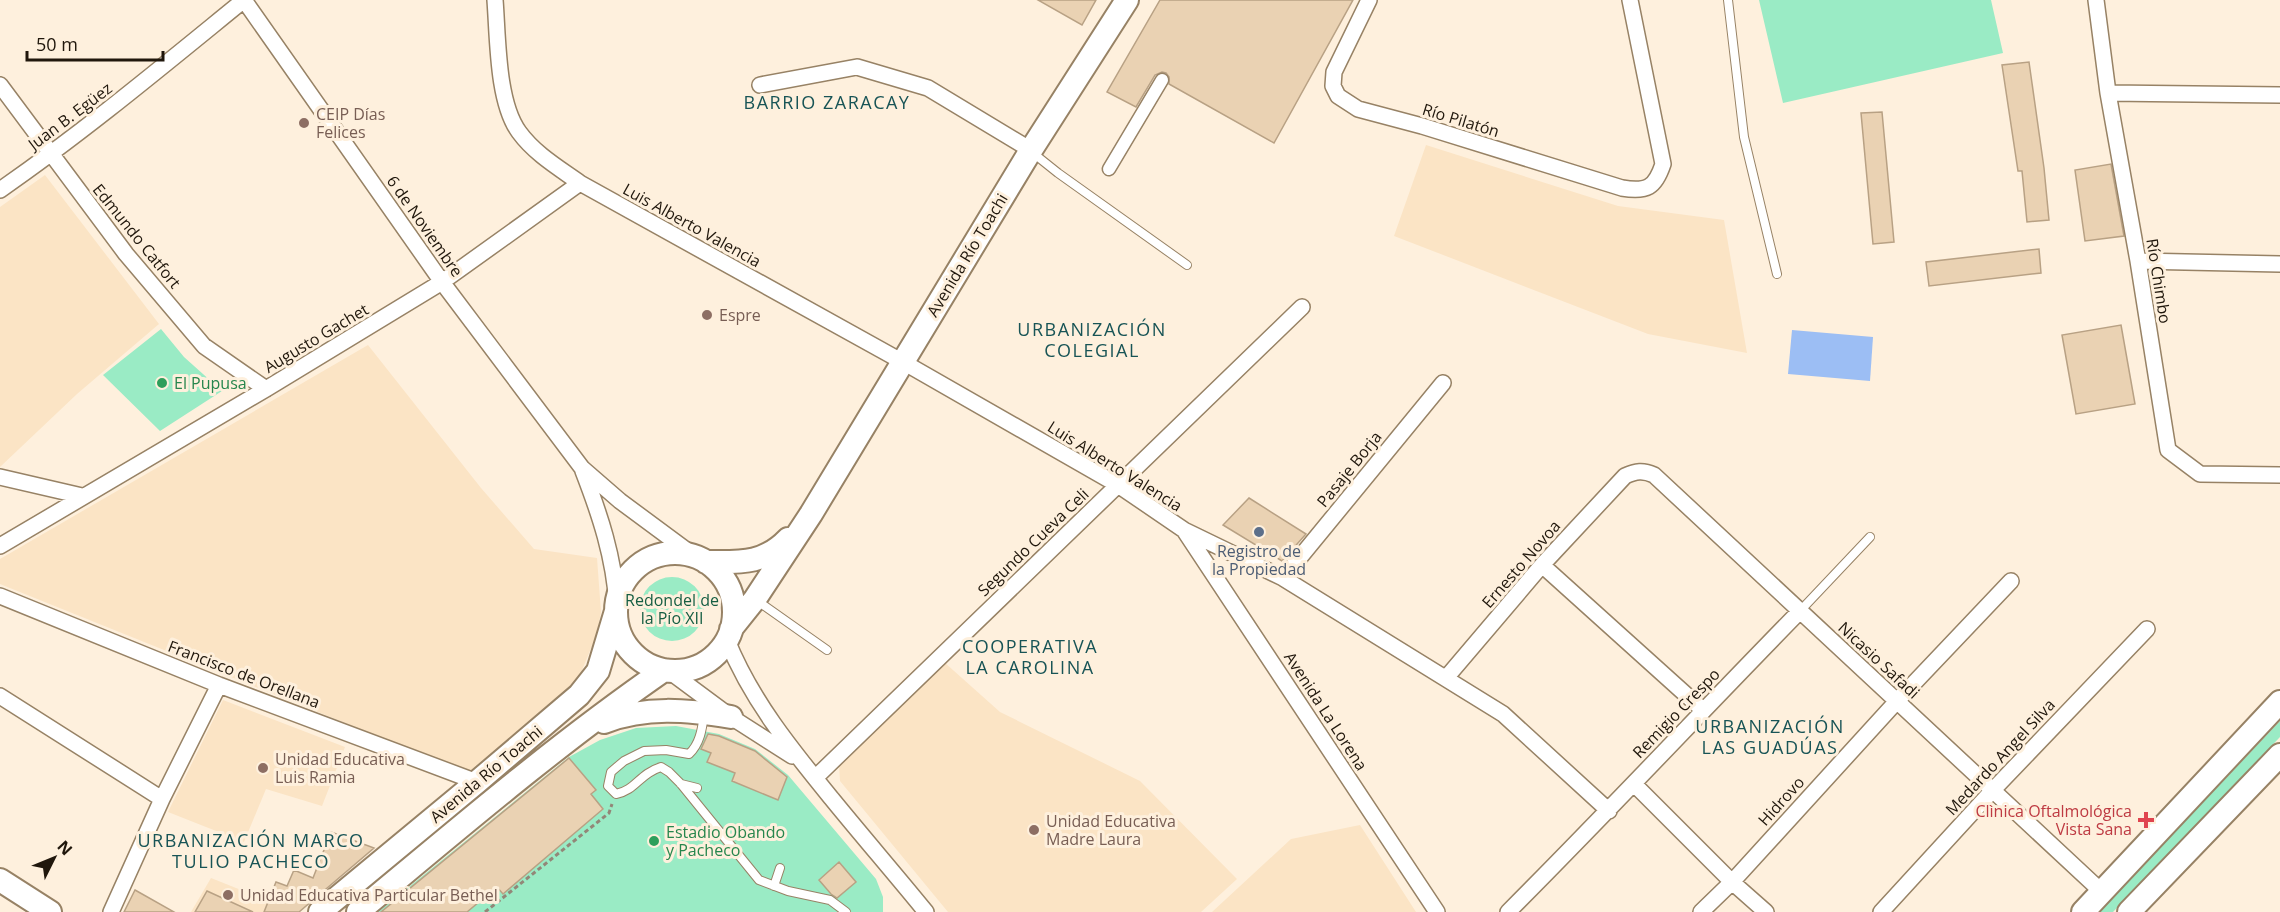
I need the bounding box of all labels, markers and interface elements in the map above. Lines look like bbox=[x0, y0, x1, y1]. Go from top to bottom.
scale bar bbox=[27, 24, 164, 62]
text: 50 m bbox=[36, 32, 78, 56]
street label: Juan B. Egüez bbox=[22, 77, 116, 156]
district label: BARRIO ZARACAY bbox=[744, 90, 910, 114]
street label: Río Pilatón bbox=[1420, 98, 1502, 142]
place label: CEIP Días Felices bbox=[316, 103, 385, 143]
marker: CEIP Días Felices bbox=[297, 116, 311, 130]
street label: 6 de Noviembre bbox=[382, 171, 468, 281]
street label: Luis Alberto Valencia bbox=[619, 178, 765, 272]
street label: Edmundo Catfort bbox=[88, 179, 186, 293]
street label: Avenida Río Toachi bbox=[921, 189, 1013, 321]
street label: Río Chimbo bbox=[2141, 237, 2177, 325]
street label: Augusto Gachet bbox=[260, 298, 373, 378]
place label: Espre bbox=[719, 304, 761, 326]
marker: Espre bbox=[700, 308, 714, 322]
district label: URBANIZACIÓN COLEGIAL bbox=[1017, 317, 1167, 362]
place label: El Pupusa bbox=[174, 372, 247, 394]
marker: El Pupusa bbox=[155, 376, 169, 390]
street label: Luis Alberto Valencia bbox=[1044, 416, 1186, 516]
street label: Pasaje Borja bbox=[1312, 426, 1386, 512]
street label: Segundo Cueva Celi bbox=[973, 483, 1093, 601]
street label: Ernesto Novoa bbox=[1477, 515, 1565, 613]
marker: Registro de la Propiedad bbox=[1252, 525, 1266, 539]
place label: Registro de la Propiedad bbox=[1212, 540, 1306, 580]
park label: Redondel de la Pío XII bbox=[625, 589, 719, 629]
street label: Nicasio Safadi bbox=[1834, 617, 1924, 703]
district label: COOPERATIVA LA CAROLINA bbox=[962, 634, 1098, 679]
street label: Francisco de Orellana bbox=[165, 635, 323, 713]
street label: Avenida La Lorena bbox=[1279, 647, 1373, 775]
street label: Remigio Crespo bbox=[1627, 663, 1725, 763]
street label: Medardo Angel Silva bbox=[1940, 694, 2060, 820]
district label: URBANIZACIÓN LAS GUADÚAS bbox=[1695, 714, 1845, 759]
street label: Avenida Río Toachi bbox=[425, 720, 547, 828]
place label: Unidad Educativa Luis Ramia bbox=[275, 748, 405, 788]
marker: Unidad Educativa Luis Ramia bbox=[256, 761, 270, 775]
street label: Hidrovo bbox=[1753, 772, 1809, 830]
place label: Clìnica Oftalmológica Vista Sana bbox=[1975, 800, 2132, 840]
place label: Unidad Educativa Madre Laura bbox=[1046, 810, 1176, 850]
marker: Clìnica Oftalmológica Vista Sana bbox=[2137, 811, 2155, 829]
place label: Estadio Obando y Pacheco bbox=[666, 821, 785, 861]
marker: Unidad Educativa Madre Laura bbox=[1027, 823, 1041, 837]
north arrow bbox=[24, 828, 84, 888]
district label: URBANIZACIÓN MARCO TULIO PACHECO bbox=[137, 828, 365, 873]
marker: Estadio Obando y Pacheco bbox=[647, 834, 661, 848]
text: N bbox=[52, 836, 77, 860]
place label: Unidad Educativa Particular Bethel bbox=[240, 884, 498, 906]
marker: Unidad Educativa Particular Bethel bbox=[221, 888, 235, 902]

